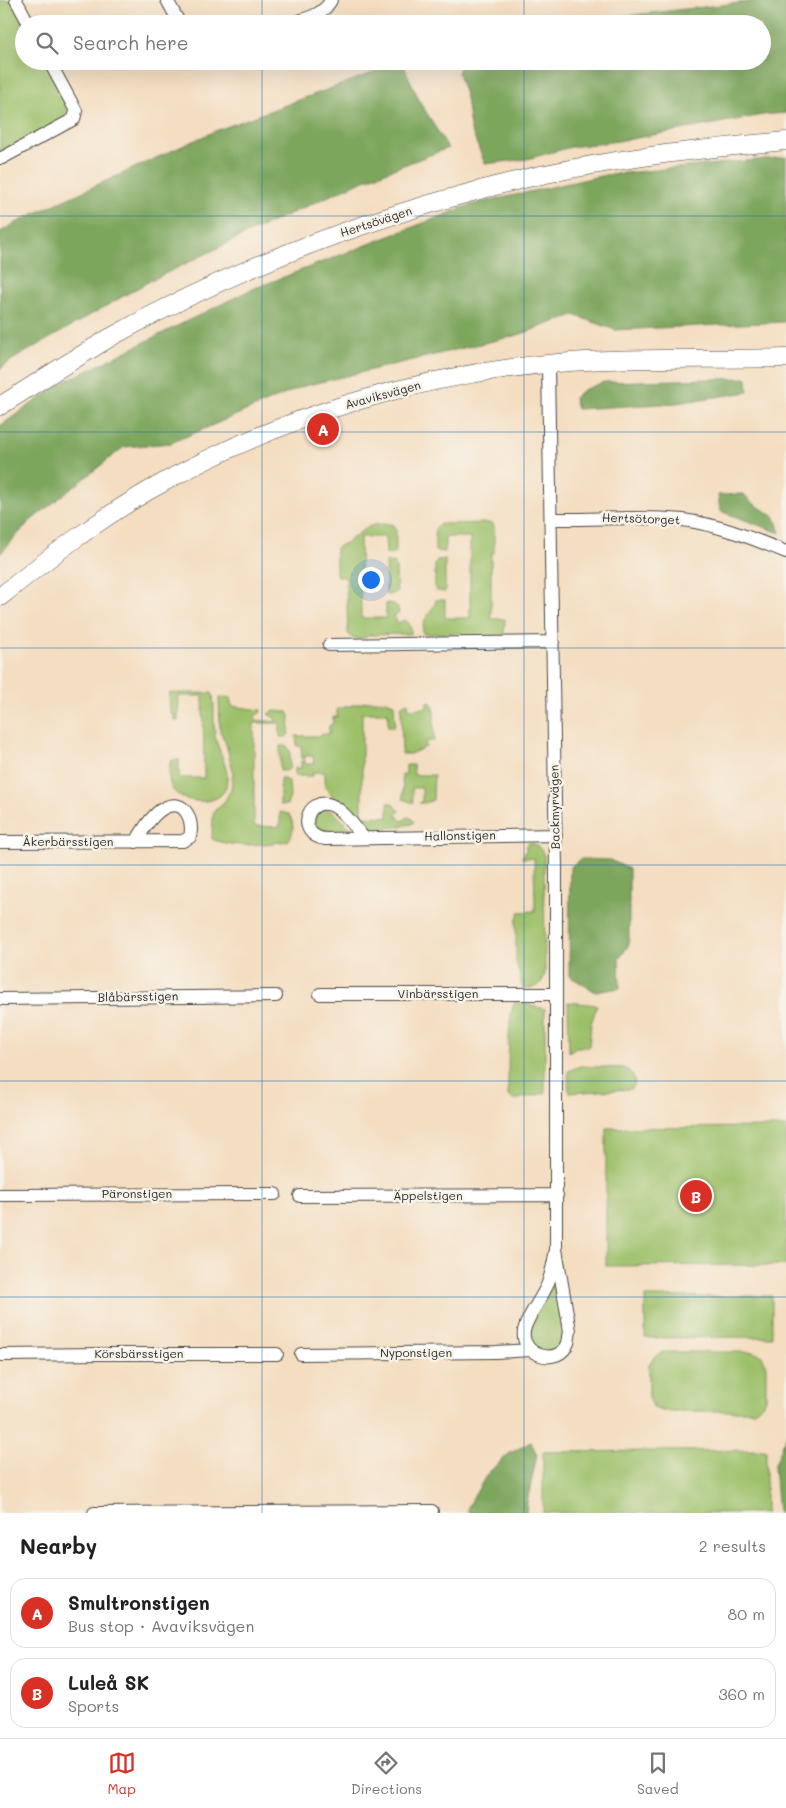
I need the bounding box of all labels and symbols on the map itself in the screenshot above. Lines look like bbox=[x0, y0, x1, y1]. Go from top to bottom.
street label: Hertsövägen bbox=[338, 202, 414, 240]
street label: Avaviksvägen bbox=[343, 376, 422, 412]
pin: A bbox=[307, 410, 339, 448]
street label: Hertsötorget bbox=[602, 509, 680, 527]
your location bbox=[358, 567, 384, 593]
street label: Backmyrvägen bbox=[545, 765, 563, 849]
street label: Hallonstigen bbox=[424, 826, 496, 844]
street label: Åkerbärsstigen bbox=[23, 833, 113, 849]
street label: Vinbärsstigen bbox=[398, 985, 478, 1001]
street label: Blåbärsstigen bbox=[97, 987, 178, 1005]
pin: B bbox=[680, 1177, 712, 1215]
street label: Päronstigen bbox=[102, 1185, 172, 1201]
street label: Äppelstigen bbox=[393, 1187, 463, 1203]
street label: Nyponstigen bbox=[380, 1344, 452, 1360]
street label: Körsbärsstigen bbox=[94, 1345, 184, 1361]

